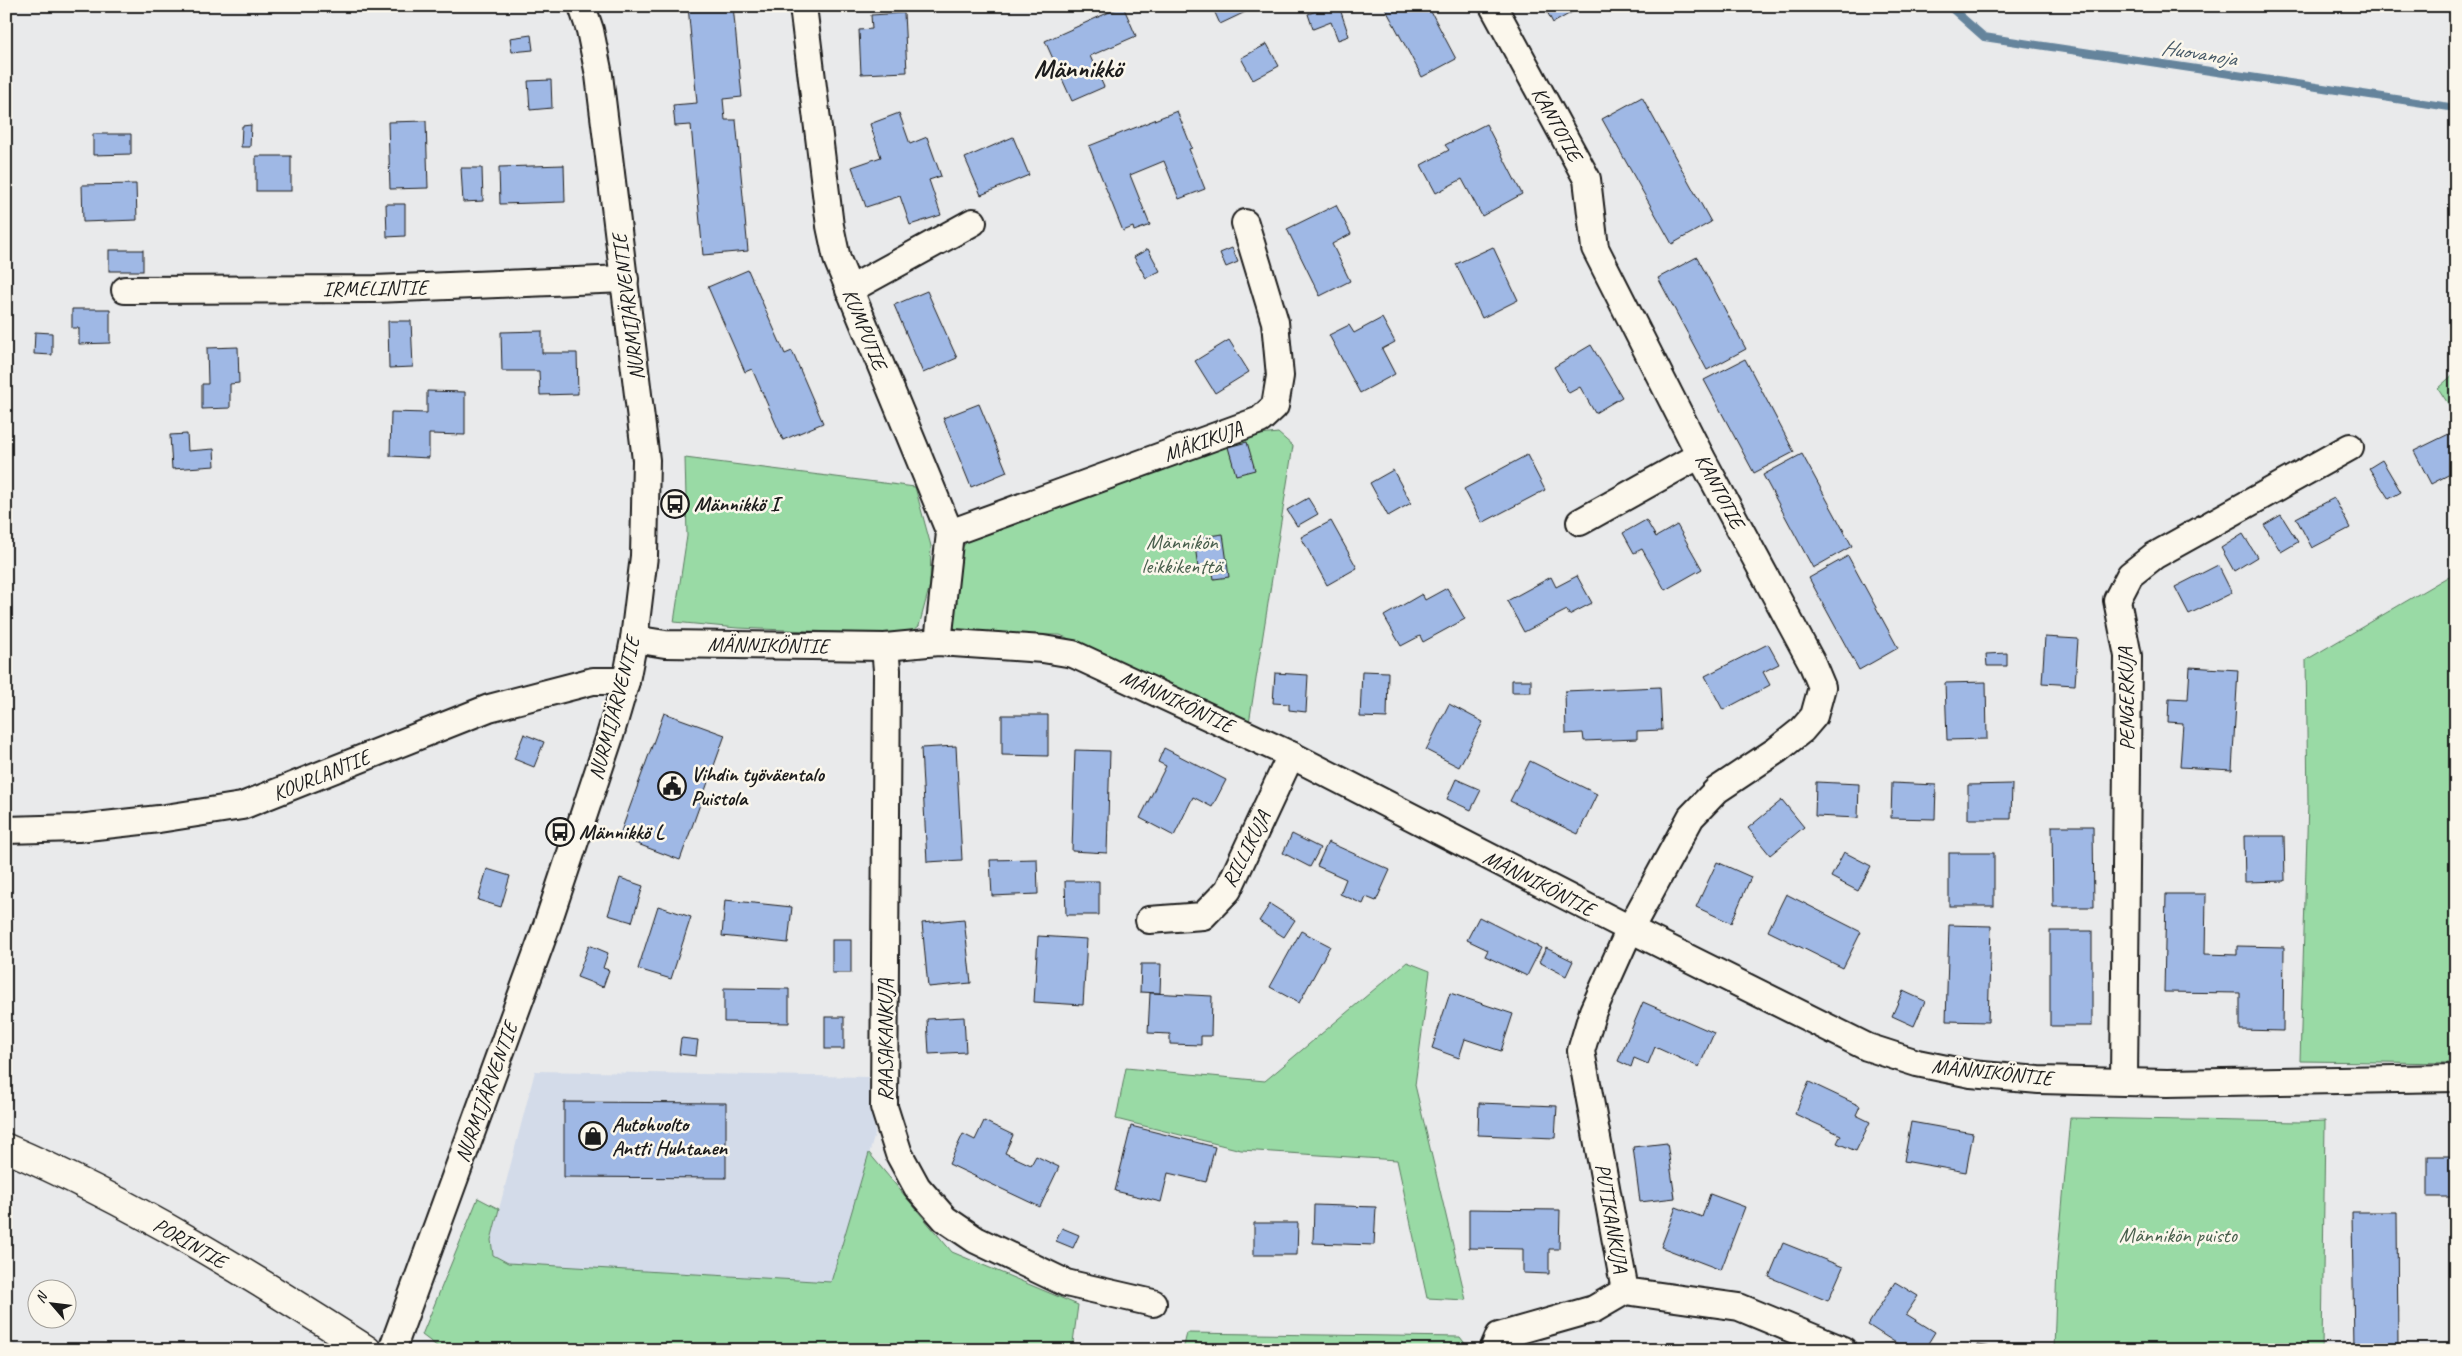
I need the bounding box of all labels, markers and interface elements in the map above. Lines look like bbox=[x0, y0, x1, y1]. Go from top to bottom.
water label: Huovanoja bbox=[2159, 33, 2241, 73]
district label: Männikkö bbox=[1034, 52, 1126, 85]
street label: KANTOTIE bbox=[1526, 82, 1589, 168]
street label: NURMIJÄRVENTIE bbox=[606, 230, 650, 382]
street label: IRMELINTIE bbox=[322, 274, 430, 302]
street label: KUMPUTIE bbox=[837, 285, 894, 376]
street label: MÄKIKUJA bbox=[1160, 415, 1246, 467]
street label: KANTOTIE bbox=[1690, 449, 1752, 535]
bus stop icon: Männikkö I bbox=[660, 489, 690, 519]
place label: Männikkö I bbox=[694, 491, 783, 517]
park label: Männikön leikkikenttä bbox=[1142, 529, 1224, 579]
street label: NURMIJÄRVENTIE bbox=[582, 631, 646, 783]
street label: MÄNNIKÖNTIE bbox=[707, 631, 831, 659]
street label: PENGERKUJA bbox=[2112, 646, 2140, 751]
street label: MÄNNIKÖNTIE bbox=[1116, 664, 1240, 739]
street label: KOURLANTIE bbox=[269, 743, 376, 806]
place label: Vihdin työväentalo Puistola bbox=[691, 761, 825, 811]
public building icon: Vihdin työväentalo Puistola bbox=[657, 771, 687, 801]
street label: RILLIKUJA bbox=[1216, 805, 1277, 892]
bus stop icon: Männikkö L bbox=[545, 817, 575, 847]
place label: Männikkö L bbox=[579, 819, 665, 845]
street label: MÄNNIKÖNTIE bbox=[1479, 844, 1601, 923]
street label: RAASAKANKUJA bbox=[872, 978, 898, 1101]
street label: NURMIJÄRVENTIE bbox=[449, 1016, 524, 1166]
street label: MÄNNIKÖNTIE bbox=[1930, 1053, 2056, 1092]
place label: Autohuolto Antti Huhtanen bbox=[612, 1111, 728, 1161]
shop icon: Autohuolto Antti Huhtanen bbox=[578, 1121, 608, 1151]
street label: PUTIKANKUJA bbox=[1590, 1161, 1634, 1275]
street label: PORINTIE bbox=[149, 1212, 234, 1276]
park label: Männikön puisto bbox=[2119, 1222, 2239, 1248]
north arrow bbox=[28, 1278, 78, 1328]
text: N bbox=[31, 1288, 52, 1306]

